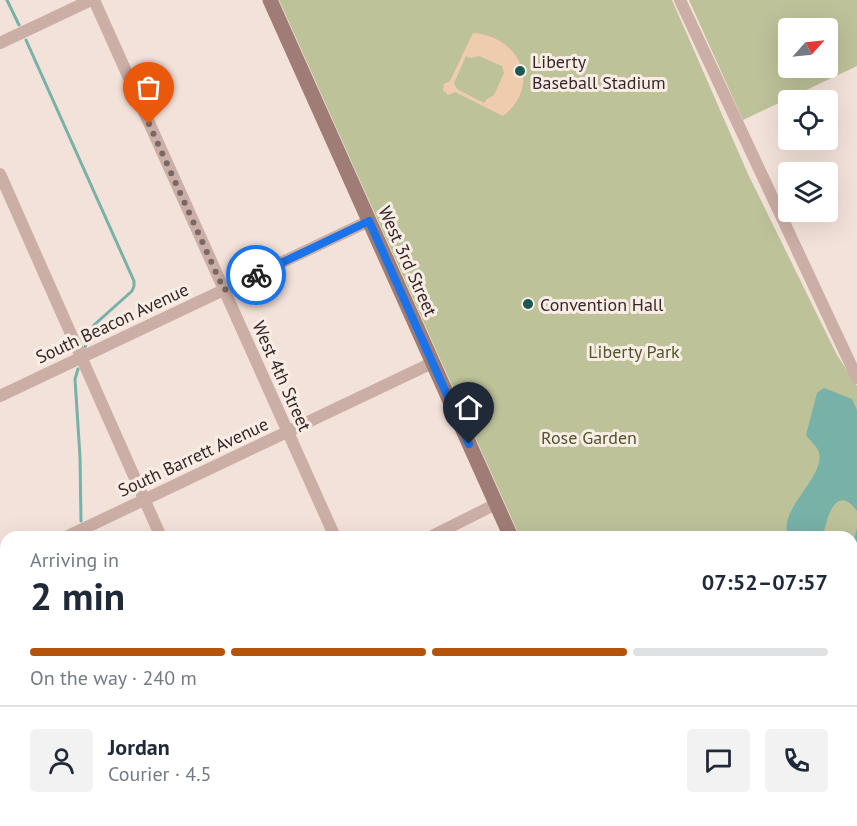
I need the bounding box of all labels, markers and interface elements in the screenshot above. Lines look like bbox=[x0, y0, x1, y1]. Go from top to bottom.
north arrow bbox=[778, 18, 838, 78]
map controls bbox=[778, 18, 838, 222]
place label: Liberty Baseball Stadium bbox=[532, 50, 666, 94]
pin bbox=[123, 62, 174, 124]
marker: Liberty Baseball Stadium bbox=[513, 64, 527, 78]
icon: bag bbox=[132, 71, 165, 104]
button: locate bbox=[778, 90, 838, 150]
button: layers bbox=[778, 162, 838, 222]
street label: West 3rd Street bbox=[373, 202, 443, 320]
courier bbox=[226, 245, 286, 305]
icon: bike bbox=[240, 259, 273, 292]
street label: South Beacon Avenue bbox=[32, 278, 192, 368]
place label: Convention Hall bbox=[540, 293, 664, 316]
marker: Convention Hall bbox=[521, 297, 535, 311]
street label: West 4th Street bbox=[247, 317, 317, 435]
park label: Liberty Park bbox=[588, 340, 680, 363]
pin bbox=[443, 382, 494, 444]
icon: home bbox=[452, 391, 485, 424]
street label: South Barrett Avenue bbox=[114, 412, 272, 502]
park label: Rose Garden bbox=[541, 426, 637, 449]
text: Arriving in bbox=[30, 547, 119, 573]
text: 07:52–07:57 bbox=[702, 568, 828, 596]
text: 2 min bbox=[30, 570, 125, 621]
text: On the way · 240 m bbox=[30, 665, 197, 691]
button: person bbox=[30, 729, 93, 792]
button: chat bbox=[687, 729, 750, 792]
button: phone bbox=[765, 729, 828, 792]
text: Jordan bbox=[108, 733, 170, 761]
text: Courier · 4.5 bbox=[108, 761, 211, 787]

